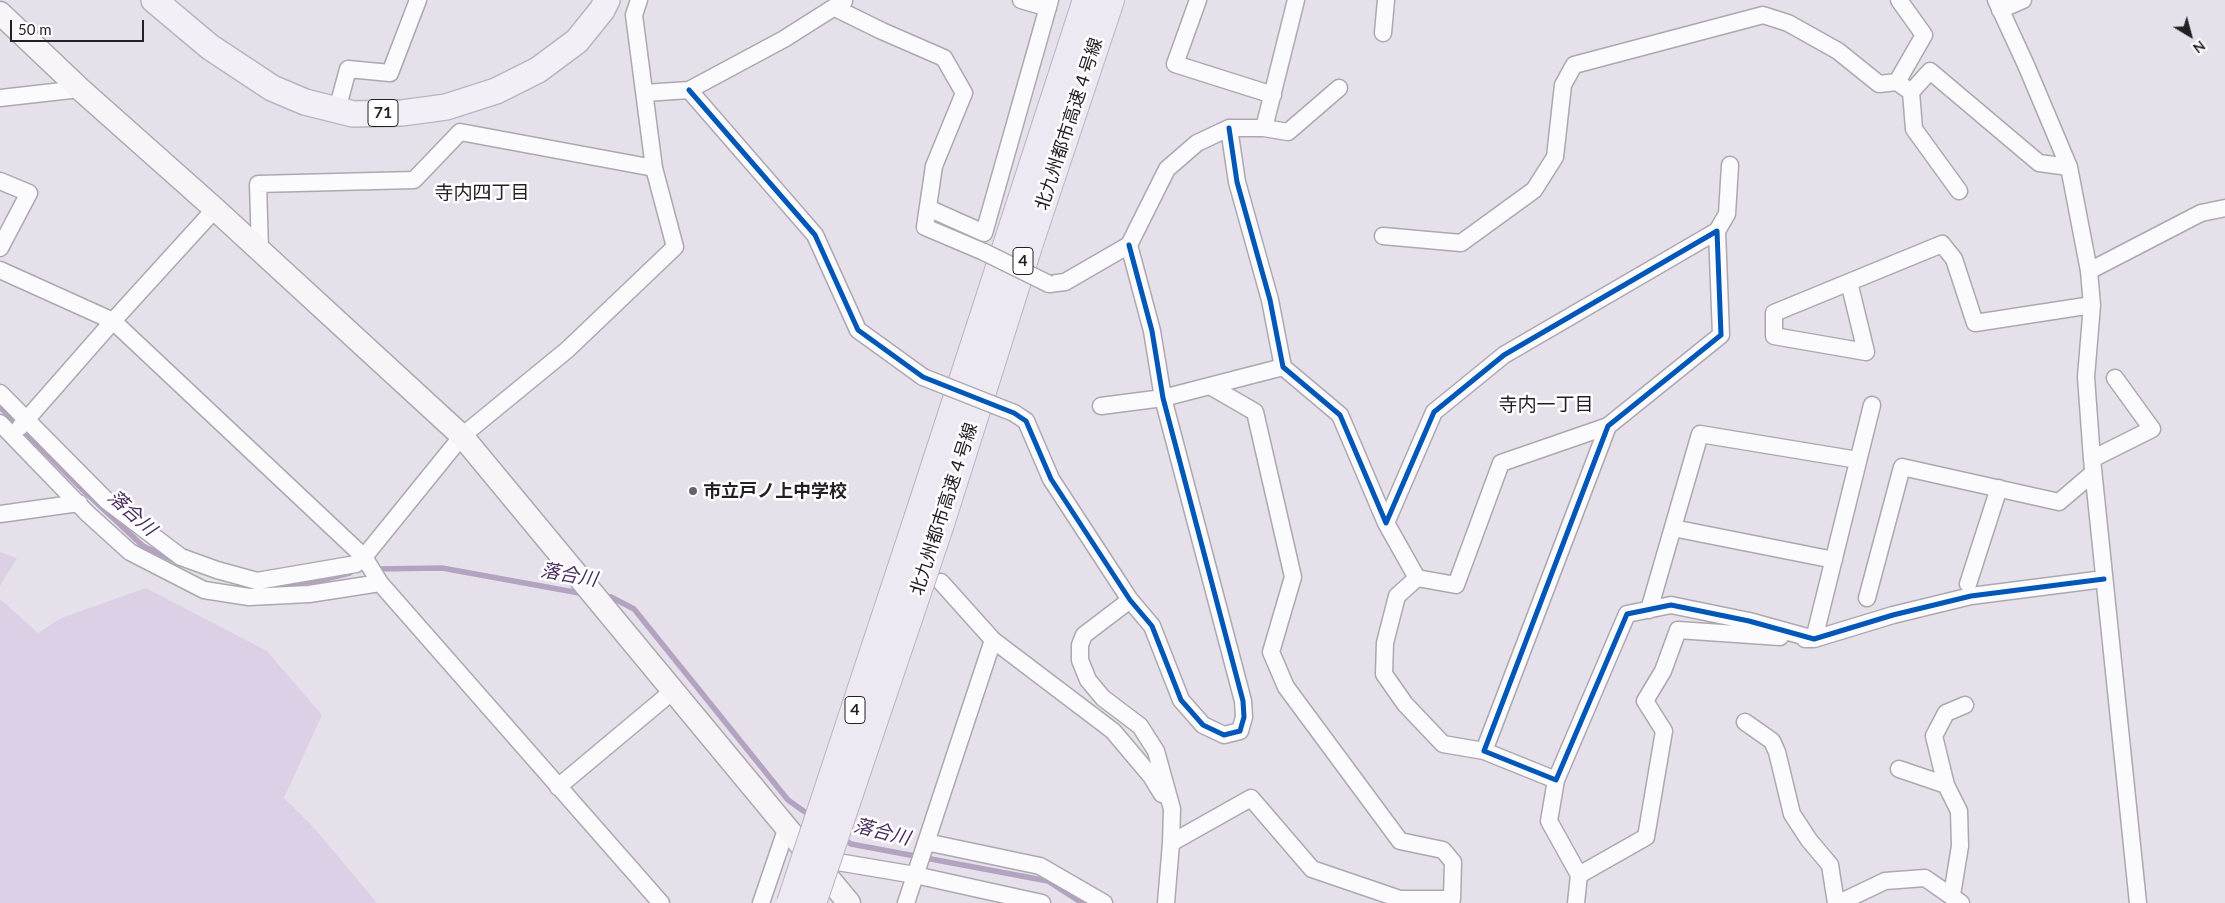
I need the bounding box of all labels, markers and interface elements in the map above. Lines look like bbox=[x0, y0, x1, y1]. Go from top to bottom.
scale bar bbox=[12, 10, 146, 42]
north arrow bbox=[2165, 10, 2215, 60]
text: 50 m bbox=[18, 20, 52, 38]
street label: 北九州都市高速４号線 bbox=[1031, 35, 1107, 213]
text: N bbox=[2190, 37, 2209, 57]
road number: 71 bbox=[368, 100, 398, 126]
district label: 寺内四丁目 bbox=[435, 182, 529, 204]
road number: 4 bbox=[1013, 248, 1033, 274]
district label: 寺内一丁目 bbox=[1499, 394, 1593, 416]
street label: 北九州都市高速４号線 bbox=[906, 420, 982, 598]
place label: 市立戸ノ上中学校 bbox=[703, 480, 847, 502]
water label: 落合川 bbox=[103, 485, 161, 541]
marker: 市立戸ノ上中学校 bbox=[687, 485, 699, 497]
water label: 落合川 bbox=[539, 559, 599, 591]
road number: 4 bbox=[845, 696, 865, 724]
water label: 落合川 bbox=[852, 814, 912, 850]

